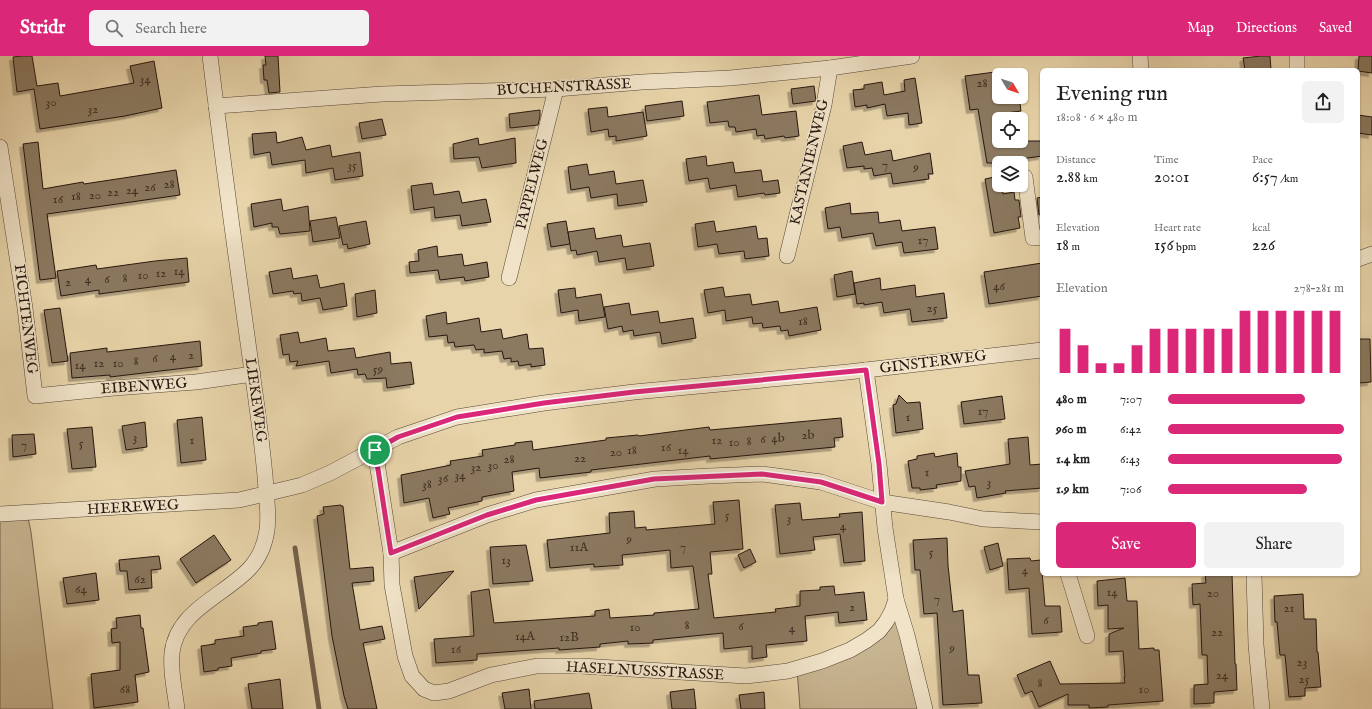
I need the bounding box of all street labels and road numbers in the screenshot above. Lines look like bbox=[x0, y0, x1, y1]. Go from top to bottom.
street label: BUCHENSTRASSE bbox=[496, 74, 632, 100]
street label: KASTANIENWEG bbox=[785, 97, 833, 227]
street label: PAPPELWEG bbox=[512, 137, 552, 231]
street label: FICHTENWEG bbox=[10, 263, 42, 375]
street label: GINSTERWEG bbox=[878, 346, 988, 378]
street label: LIEKEWEG bbox=[241, 356, 271, 444]
street label: EIBENWEG bbox=[100, 373, 188, 399]
street label: HEEREWEG bbox=[87, 495, 179, 519]
street label: HASELNUSSSTRASSE bbox=[565, 657, 725, 685]

